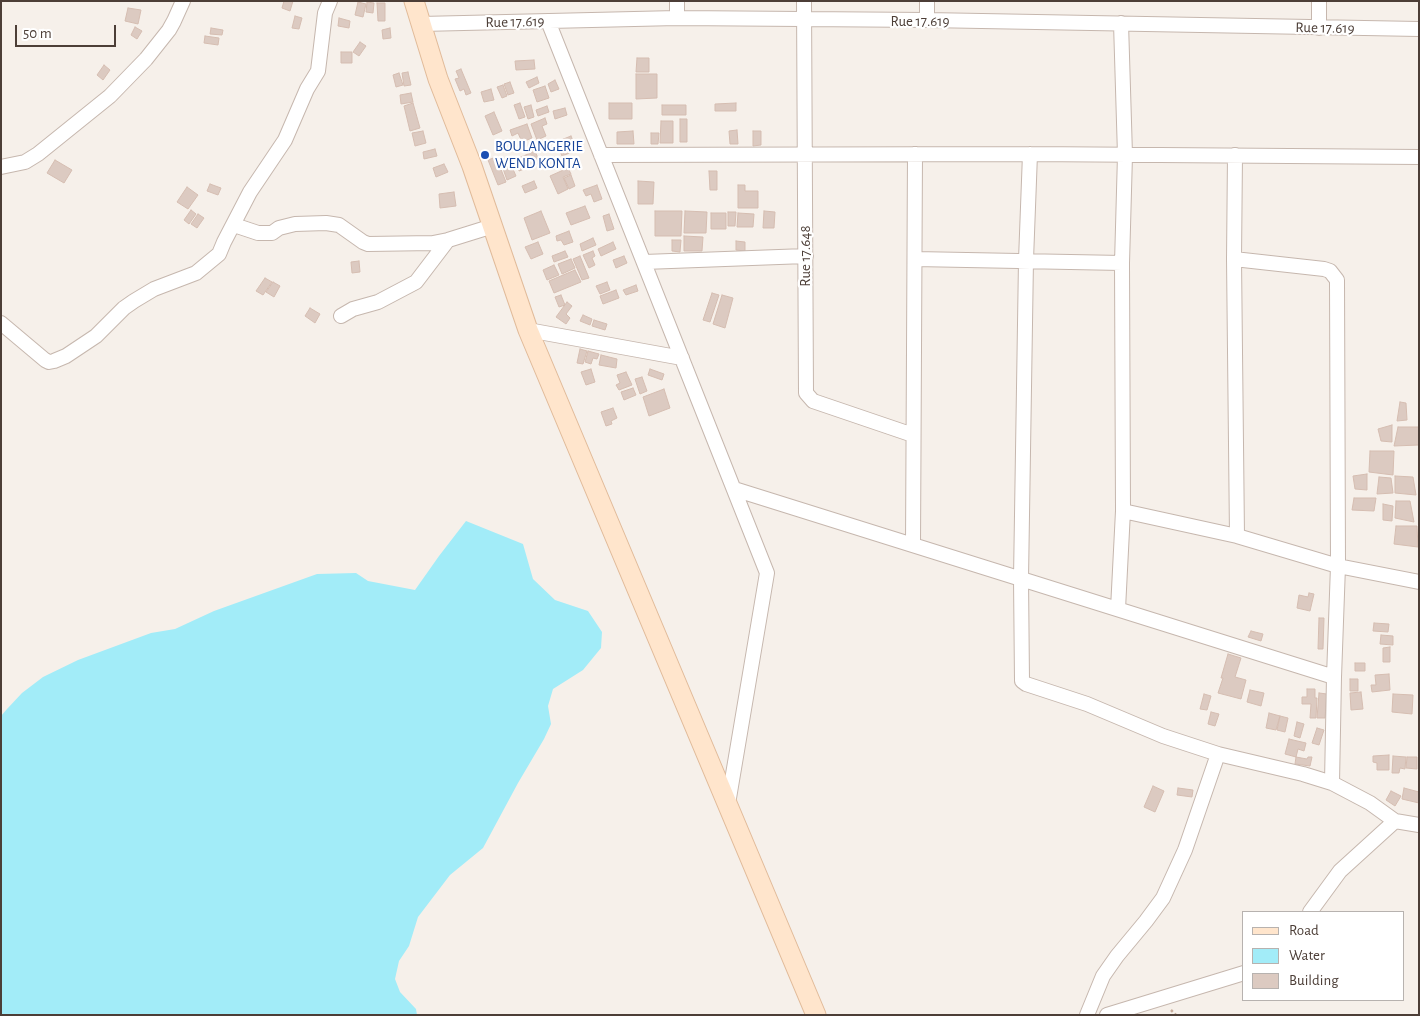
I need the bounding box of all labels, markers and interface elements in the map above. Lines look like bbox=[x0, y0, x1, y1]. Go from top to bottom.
street label: Rue 17.619 bbox=[485, 12, 545, 32]
street label: Rue 17.619 bbox=[890, 12, 950, 30]
scale bar bbox=[18, 15, 119, 47]
street label: Rue 17.619 bbox=[1295, 18, 1355, 38]
text: 50 m bbox=[23, 26, 52, 41]
place label: BOULANGERIE WEND KONTA bbox=[495, 137, 583, 172]
marker: BOULANGERIE WEND KONTA bbox=[479, 149, 491, 161]
street label: Rue 17.648 bbox=[796, 225, 814, 287]
legend bbox=[1242, 911, 1405, 1001]
text: Road bbox=[1289, 923, 1319, 938]
text: Water bbox=[1289, 948, 1325, 963]
text: Building bbox=[1289, 973, 1339, 988]

